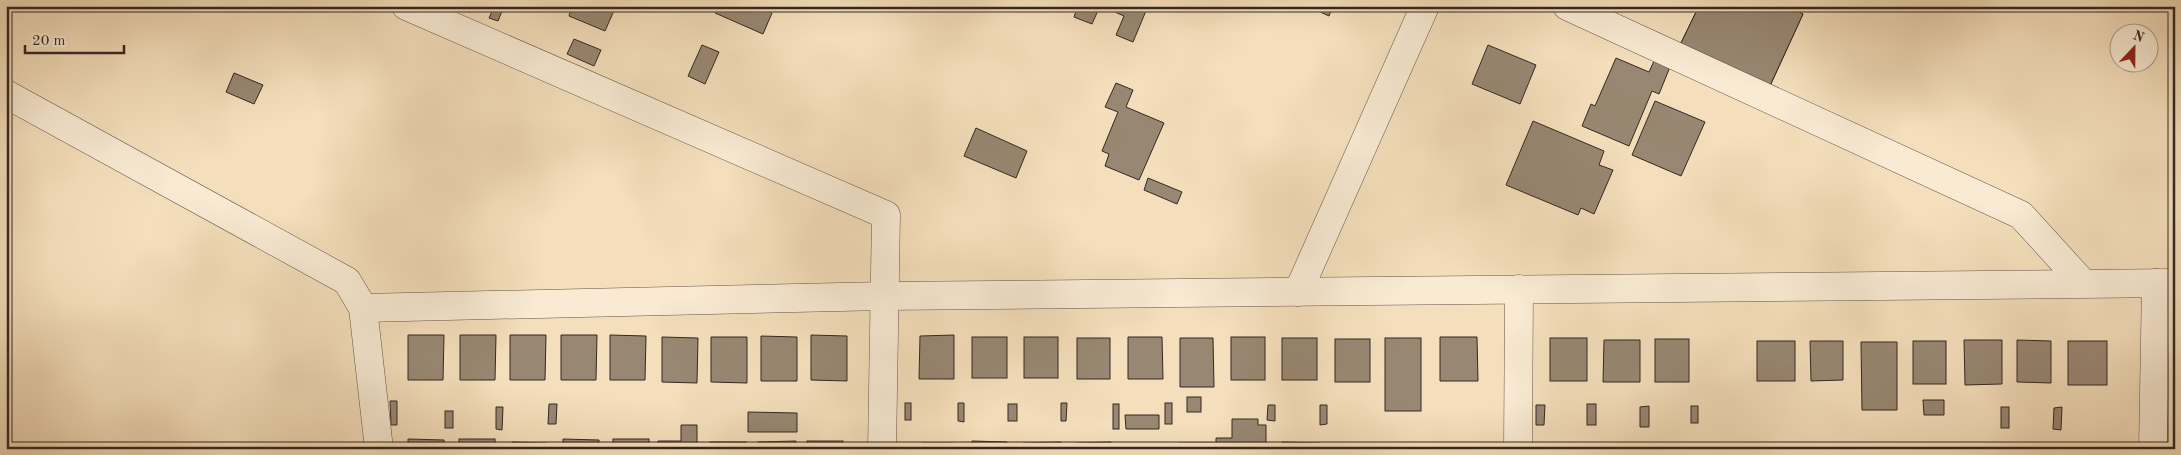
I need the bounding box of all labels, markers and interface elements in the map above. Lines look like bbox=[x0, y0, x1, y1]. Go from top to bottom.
scale bar bbox=[25, 22, 124, 54]
north arrow bbox=[2108, 22, 2158, 72]
text: N bbox=[2131, 28, 2146, 45]
text: 20 m bbox=[32, 34, 66, 49]

